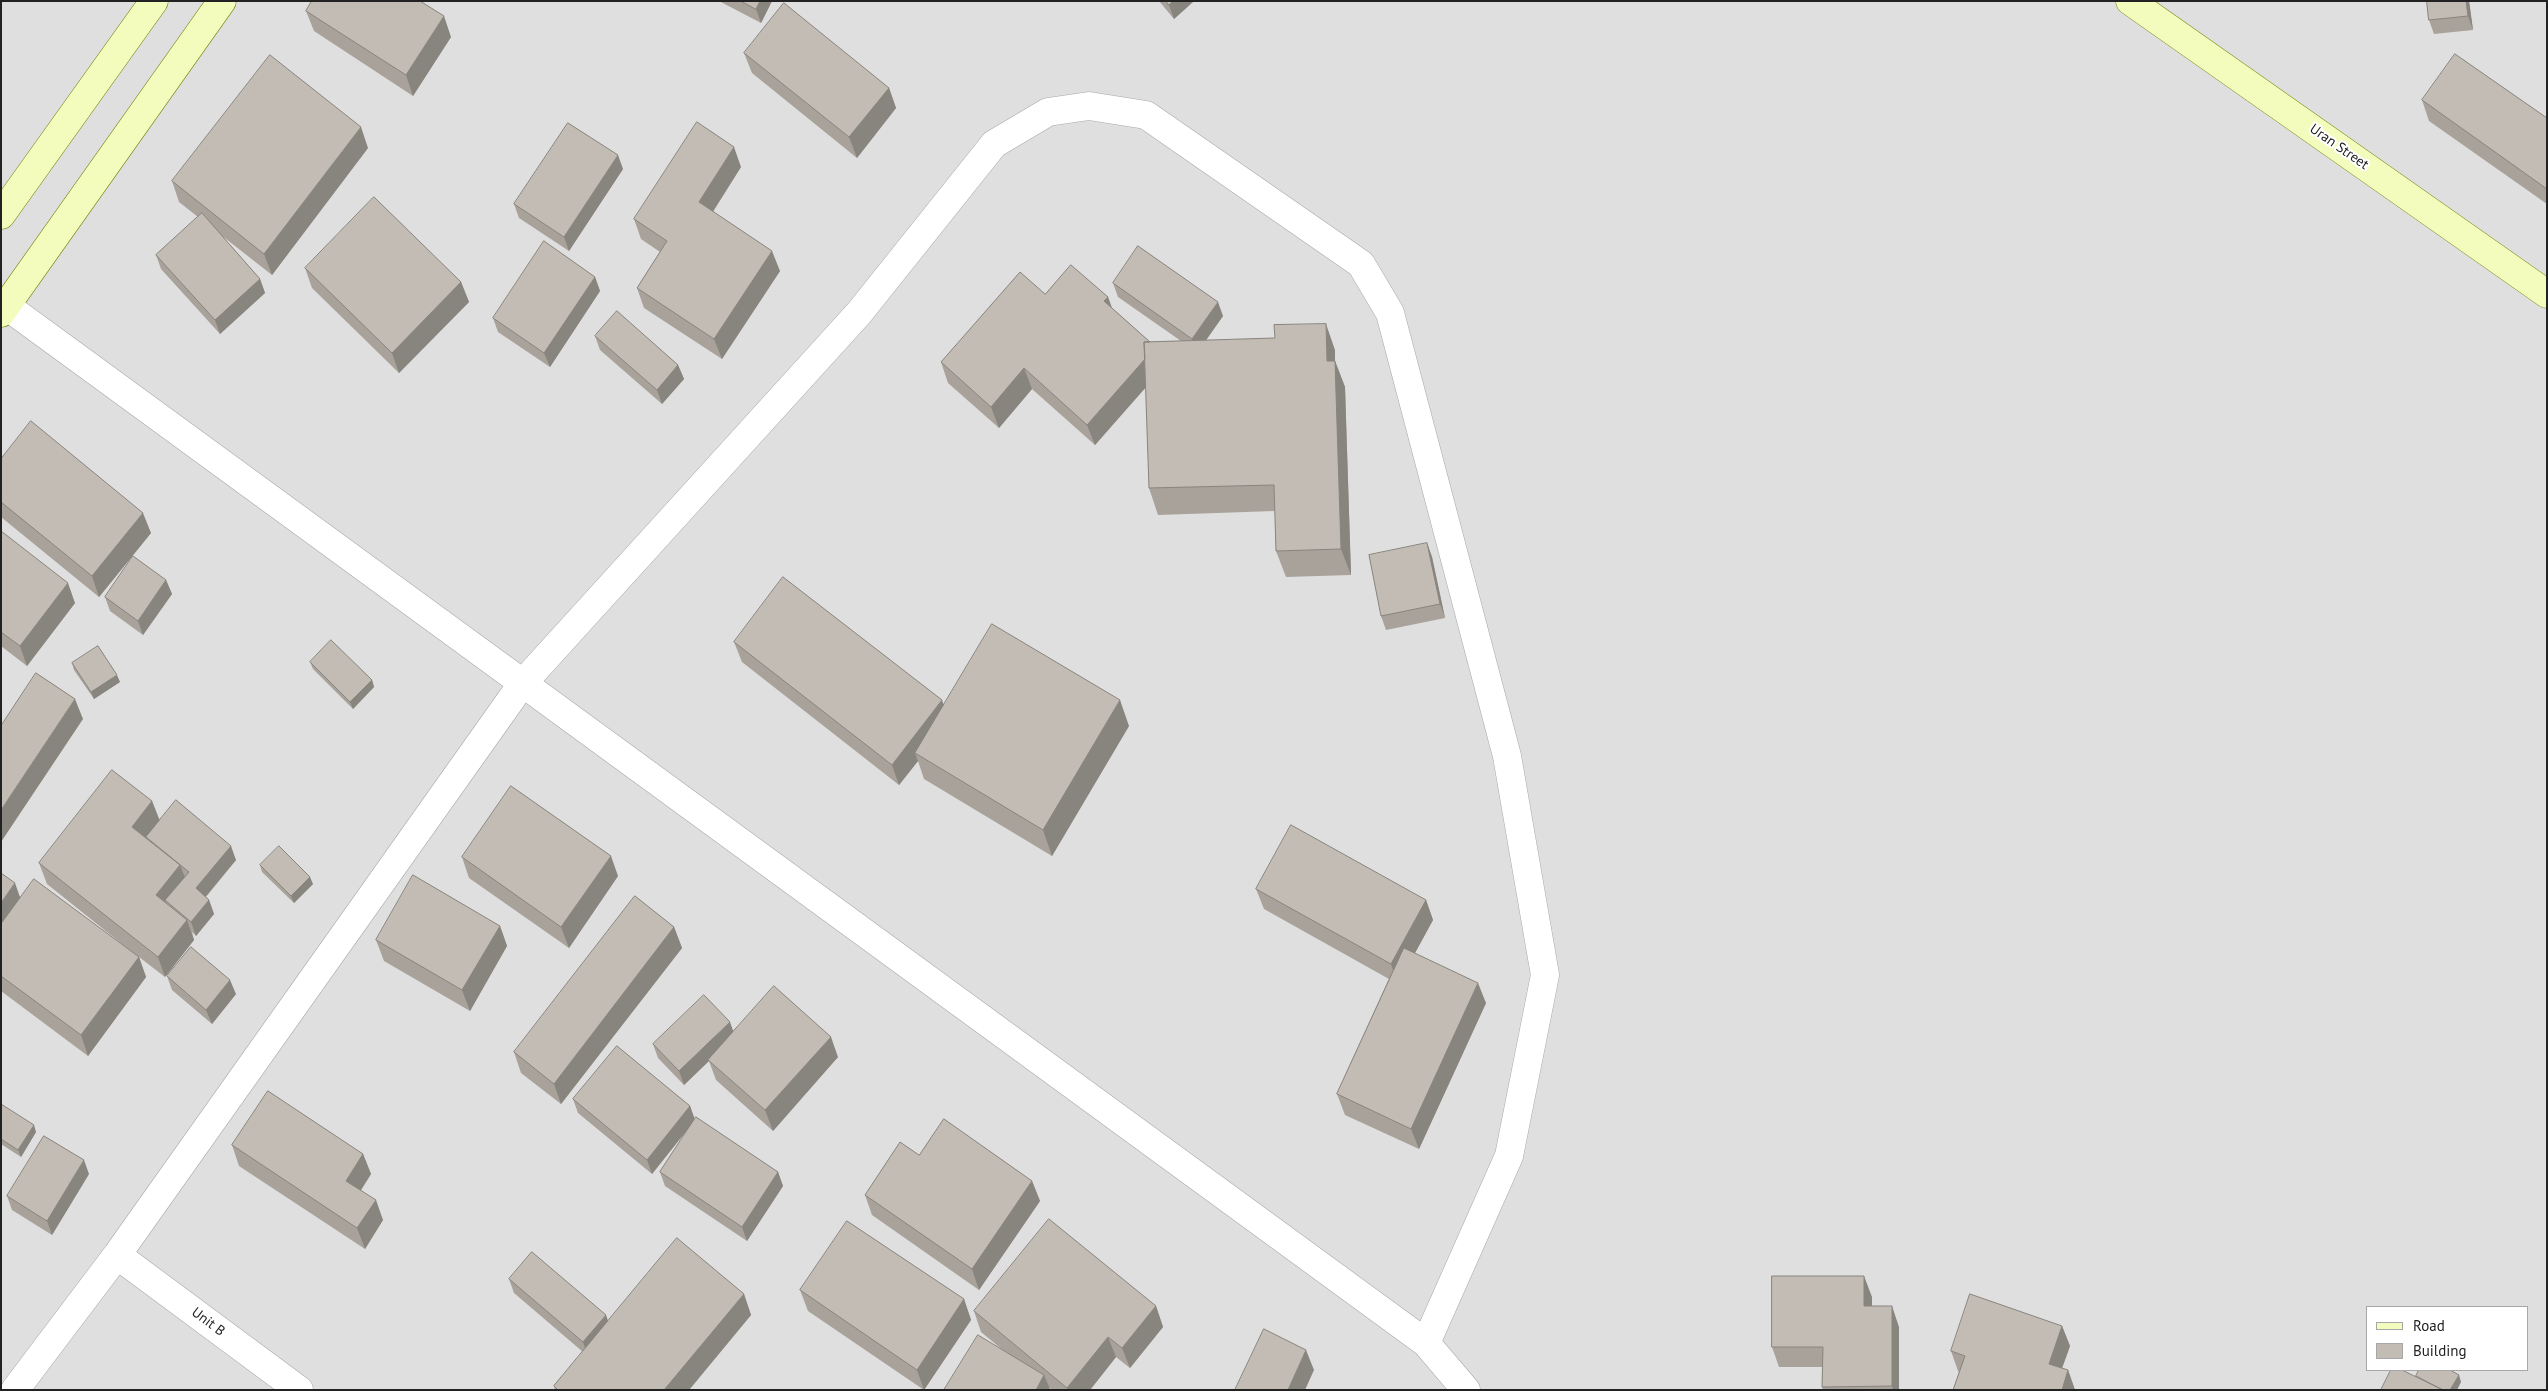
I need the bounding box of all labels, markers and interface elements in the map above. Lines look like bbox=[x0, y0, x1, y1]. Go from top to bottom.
street label: Uran Street bbox=[2306, 121, 2372, 173]
street label: Unit B bbox=[188, 1304, 228, 1340]
legend bbox=[2366, 1306, 2528, 1371]
text: Road bbox=[2413, 1316, 2445, 1335]
text: Building bbox=[2413, 1341, 2467, 1360]

